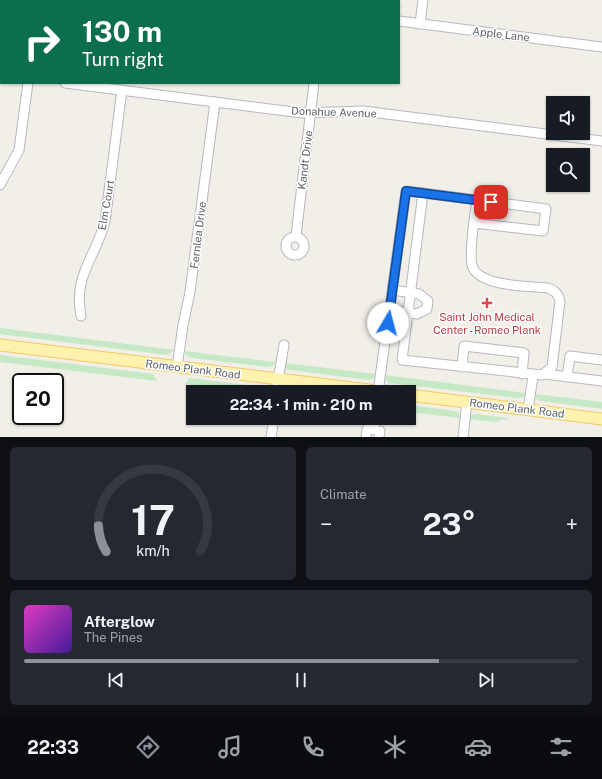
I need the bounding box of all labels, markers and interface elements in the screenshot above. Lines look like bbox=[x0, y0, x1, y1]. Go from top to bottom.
text: 130 m bbox=[82, 15, 162, 48]
icon: right bbox=[16, 16, 68, 68]
street label: Apple Lane bbox=[472, 25, 530, 43]
text: Turn right bbox=[82, 49, 164, 70]
map controls bbox=[546, 96, 590, 192]
button: sound bbox=[546, 96, 590, 140]
street label: Donahue Avenue bbox=[291, 105, 377, 119]
street label: Kandt Drive bbox=[295, 130, 315, 190]
button: search bbox=[546, 148, 590, 192]
street label: Elm Court bbox=[96, 179, 116, 231]
pin bbox=[474, 185, 508, 219]
icon: arrive bbox=[480, 191, 502, 213]
street label: Fernlea Drive bbox=[188, 201, 208, 269]
marker: Saint John Medical Center - Romeo Plank bbox=[481, 297, 493, 309]
position arrow bbox=[367, 302, 409, 344]
place label: Saint John Medical Center - Romeo Plank bbox=[433, 311, 541, 336]
street label: Romeo Plank Road bbox=[145, 357, 241, 381]
speed limit sign: 20 bbox=[12, 373, 64, 425]
text: 22:34 · 1 min · 210 m bbox=[230, 396, 372, 413]
street label: Romeo Plank Road bbox=[469, 396, 565, 420]
text: Climate bbox=[320, 487, 367, 502]
text: 17 bbox=[131, 494, 175, 543]
text: 23° bbox=[422, 506, 476, 542]
text: − bbox=[320, 511, 332, 537]
text: + bbox=[566, 511, 578, 537]
text: km/h bbox=[136, 541, 170, 558]
text: Afterglow bbox=[84, 613, 155, 630]
text: The Pines bbox=[84, 630, 143, 645]
icon: previous bbox=[105, 669, 127, 691]
icon: pause bbox=[290, 669, 312, 691]
icon: next bbox=[475, 669, 497, 691]
icon: directions bbox=[134, 733, 162, 761]
icon: music bbox=[216, 733, 244, 761]
icon: phone bbox=[299, 733, 327, 761]
icon: climate bbox=[381, 733, 409, 761]
icon: car bbox=[464, 733, 492, 761]
icon: filters bbox=[547, 733, 575, 761]
text: 22:33 bbox=[27, 737, 79, 758]

